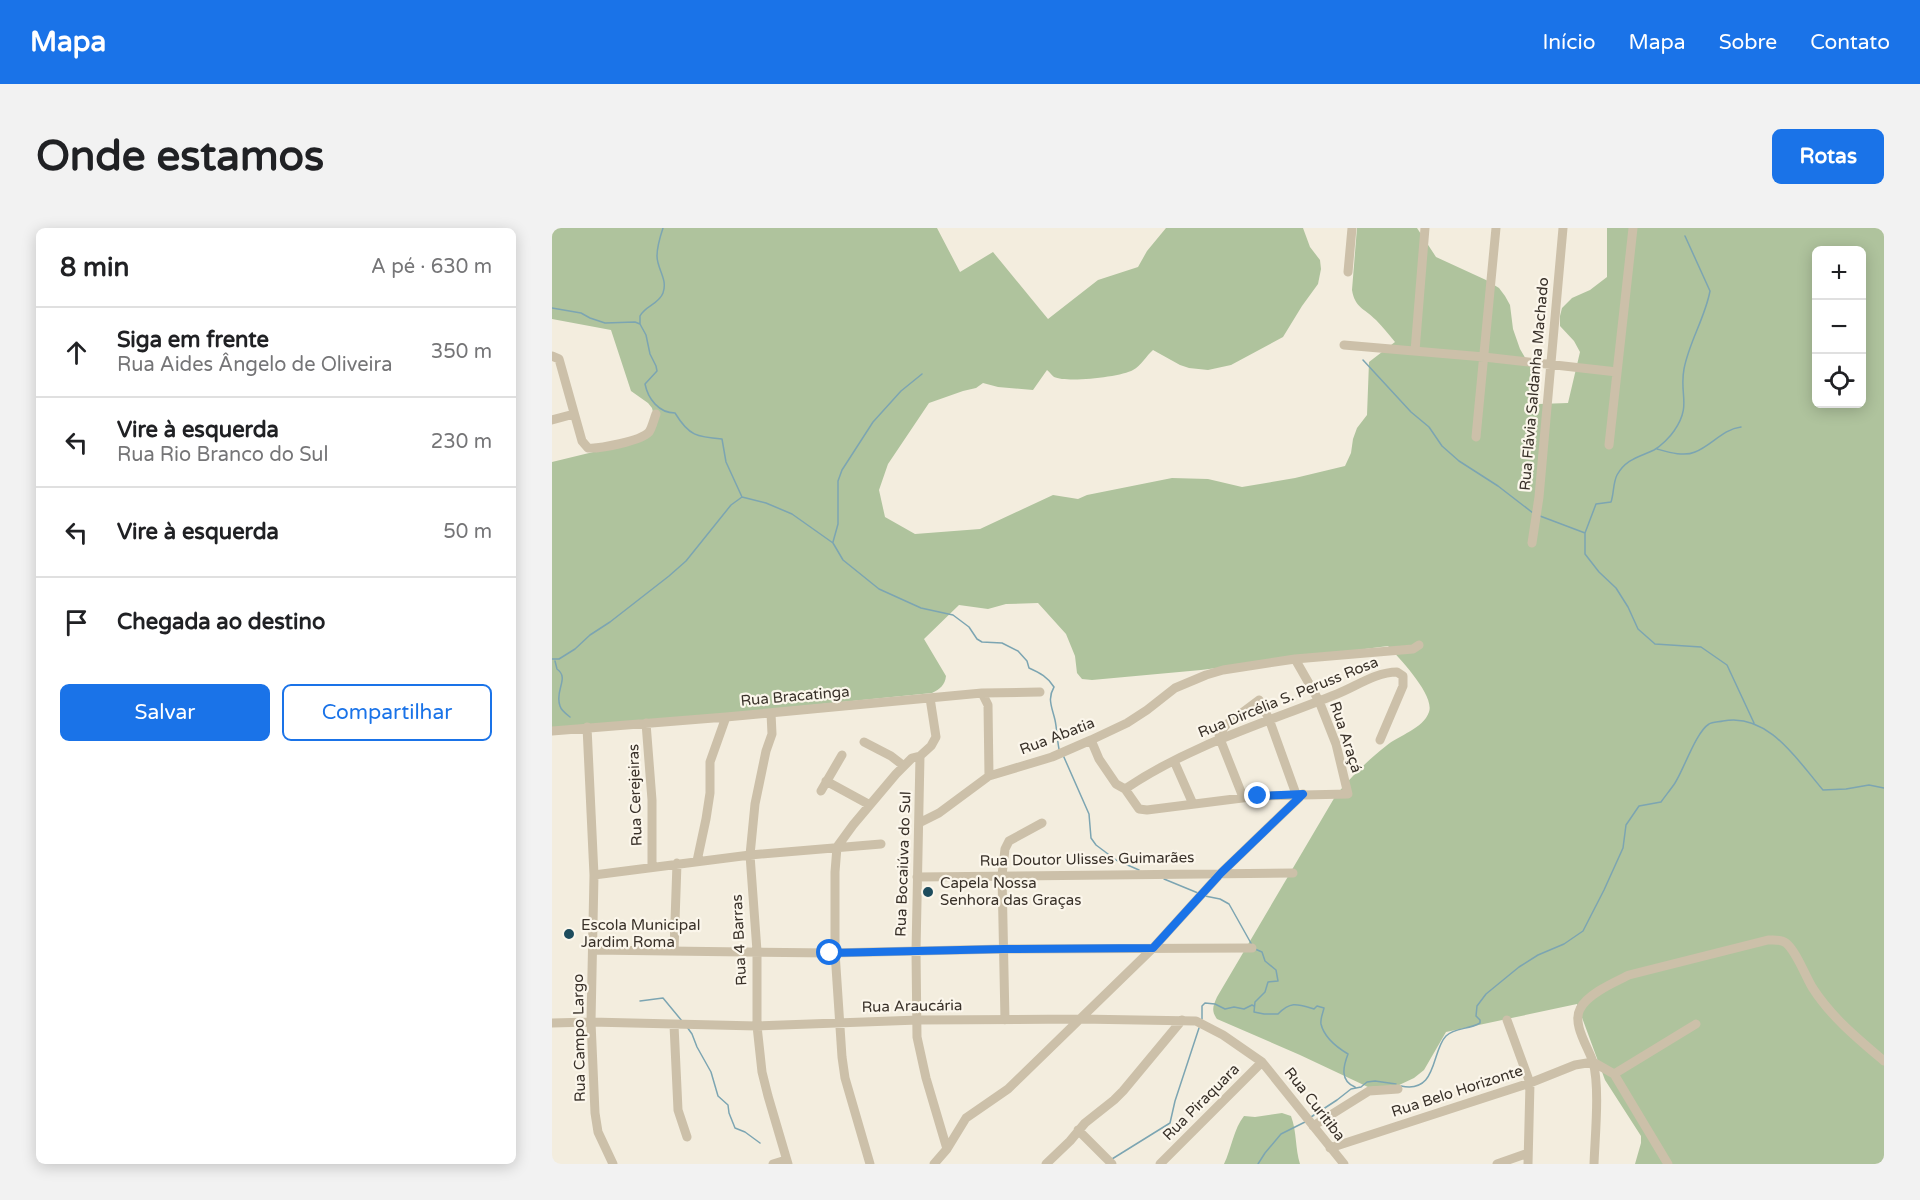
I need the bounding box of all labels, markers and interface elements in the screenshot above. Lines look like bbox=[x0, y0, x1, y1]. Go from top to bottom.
text: Mapa bbox=[30, 25, 106, 59]
text: Início bbox=[1543, 30, 1595, 55]
text: Mapa bbox=[1628, 30, 1686, 55]
text: Sobre bbox=[1719, 30, 1777, 55]
text: Contato bbox=[1810, 30, 1890, 55]
button: Rotas bbox=[1772, 129, 1884, 184]
text: Onde estamos bbox=[36, 131, 324, 182]
map controls bbox=[1812, 246, 1866, 408]
button: + bbox=[1812, 246, 1866, 300]
text: 8 min bbox=[60, 252, 129, 283]
text: A pé · 630 m bbox=[371, 255, 492, 279]
street label: Rua Flávia Saldanha Machado bbox=[1516, 277, 1552, 491]
button: − bbox=[1812, 300, 1866, 354]
text: Siga em frente bbox=[117, 327, 269, 353]
icon: ahead bbox=[60, 336, 93, 369]
text: 350 m bbox=[431, 340, 492, 364]
text: Rua Aides Ângelo de Oliveira bbox=[117, 353, 392, 377]
button: locate bbox=[1812, 354, 1866, 408]
text: Vire à esquerda bbox=[117, 417, 279, 443]
icon: left bbox=[60, 426, 93, 459]
text: 230 m bbox=[431, 430, 492, 454]
text: Rua Rio Branco do Sul bbox=[117, 443, 328, 467]
icon: left bbox=[60, 516, 93, 549]
text: Vire à esquerda bbox=[117, 519, 279, 545]
text: 50 m bbox=[443, 520, 492, 544]
icon: arrive bbox=[60, 606, 93, 639]
text: Chegada ao destino bbox=[117, 609, 325, 635]
street label: Rua Dircélia S. Peruss Rosa bbox=[1195, 653, 1381, 741]
street label: Rua Bracatinga bbox=[740, 682, 850, 710]
button: Salvar bbox=[60, 684, 270, 741]
button: Compartilhar bbox=[282, 684, 492, 741]
street label: Rua Araçá bbox=[1326, 699, 1366, 775]
street label: Rua Abatia bbox=[1017, 713, 1097, 759]
street label: Rua Cerejeiras bbox=[624, 744, 646, 846]
route end bbox=[1244, 782, 1270, 808]
street label: Rua Bocaiúva do Sul bbox=[891, 791, 915, 937]
street label: Rua Doutor Ulisses Guimarães bbox=[980, 848, 1194, 870]
place label: Capela Nossa Senhora das Graças bbox=[940, 874, 1081, 909]
marker: Capela Nossa Senhora das Graças bbox=[921, 885, 935, 899]
street label: Rua 4 Barras bbox=[728, 894, 750, 986]
place label: Escola Municipal Jardim Roma bbox=[581, 916, 700, 951]
marker: Escola Municipal Jardim Roma bbox=[562, 927, 576, 941]
route start bbox=[816, 939, 842, 965]
street label: Rua Campo Largo bbox=[569, 974, 589, 1102]
street label: Rua Araucária bbox=[861, 996, 963, 1016]
street label: Rua Piraquara bbox=[1159, 1060, 1243, 1144]
street label: Rua Belo Horizonte bbox=[1389, 1061, 1525, 1121]
street label: Rua Curitiba bbox=[1281, 1064, 1349, 1144]

